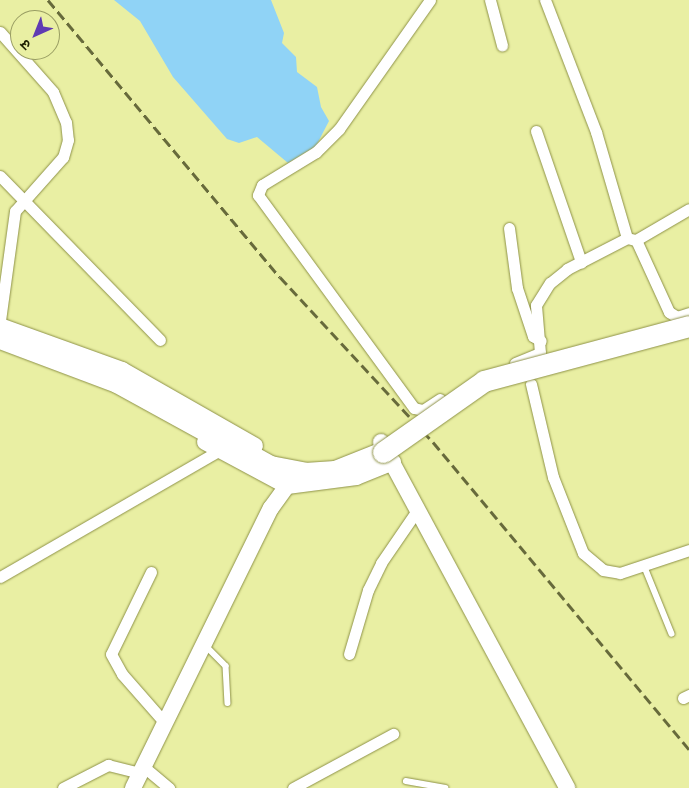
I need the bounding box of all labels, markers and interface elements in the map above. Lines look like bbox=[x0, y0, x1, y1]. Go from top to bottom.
north arrow bbox=[10, 10, 60, 60]
text: उ bbox=[17, 36, 34, 54]

